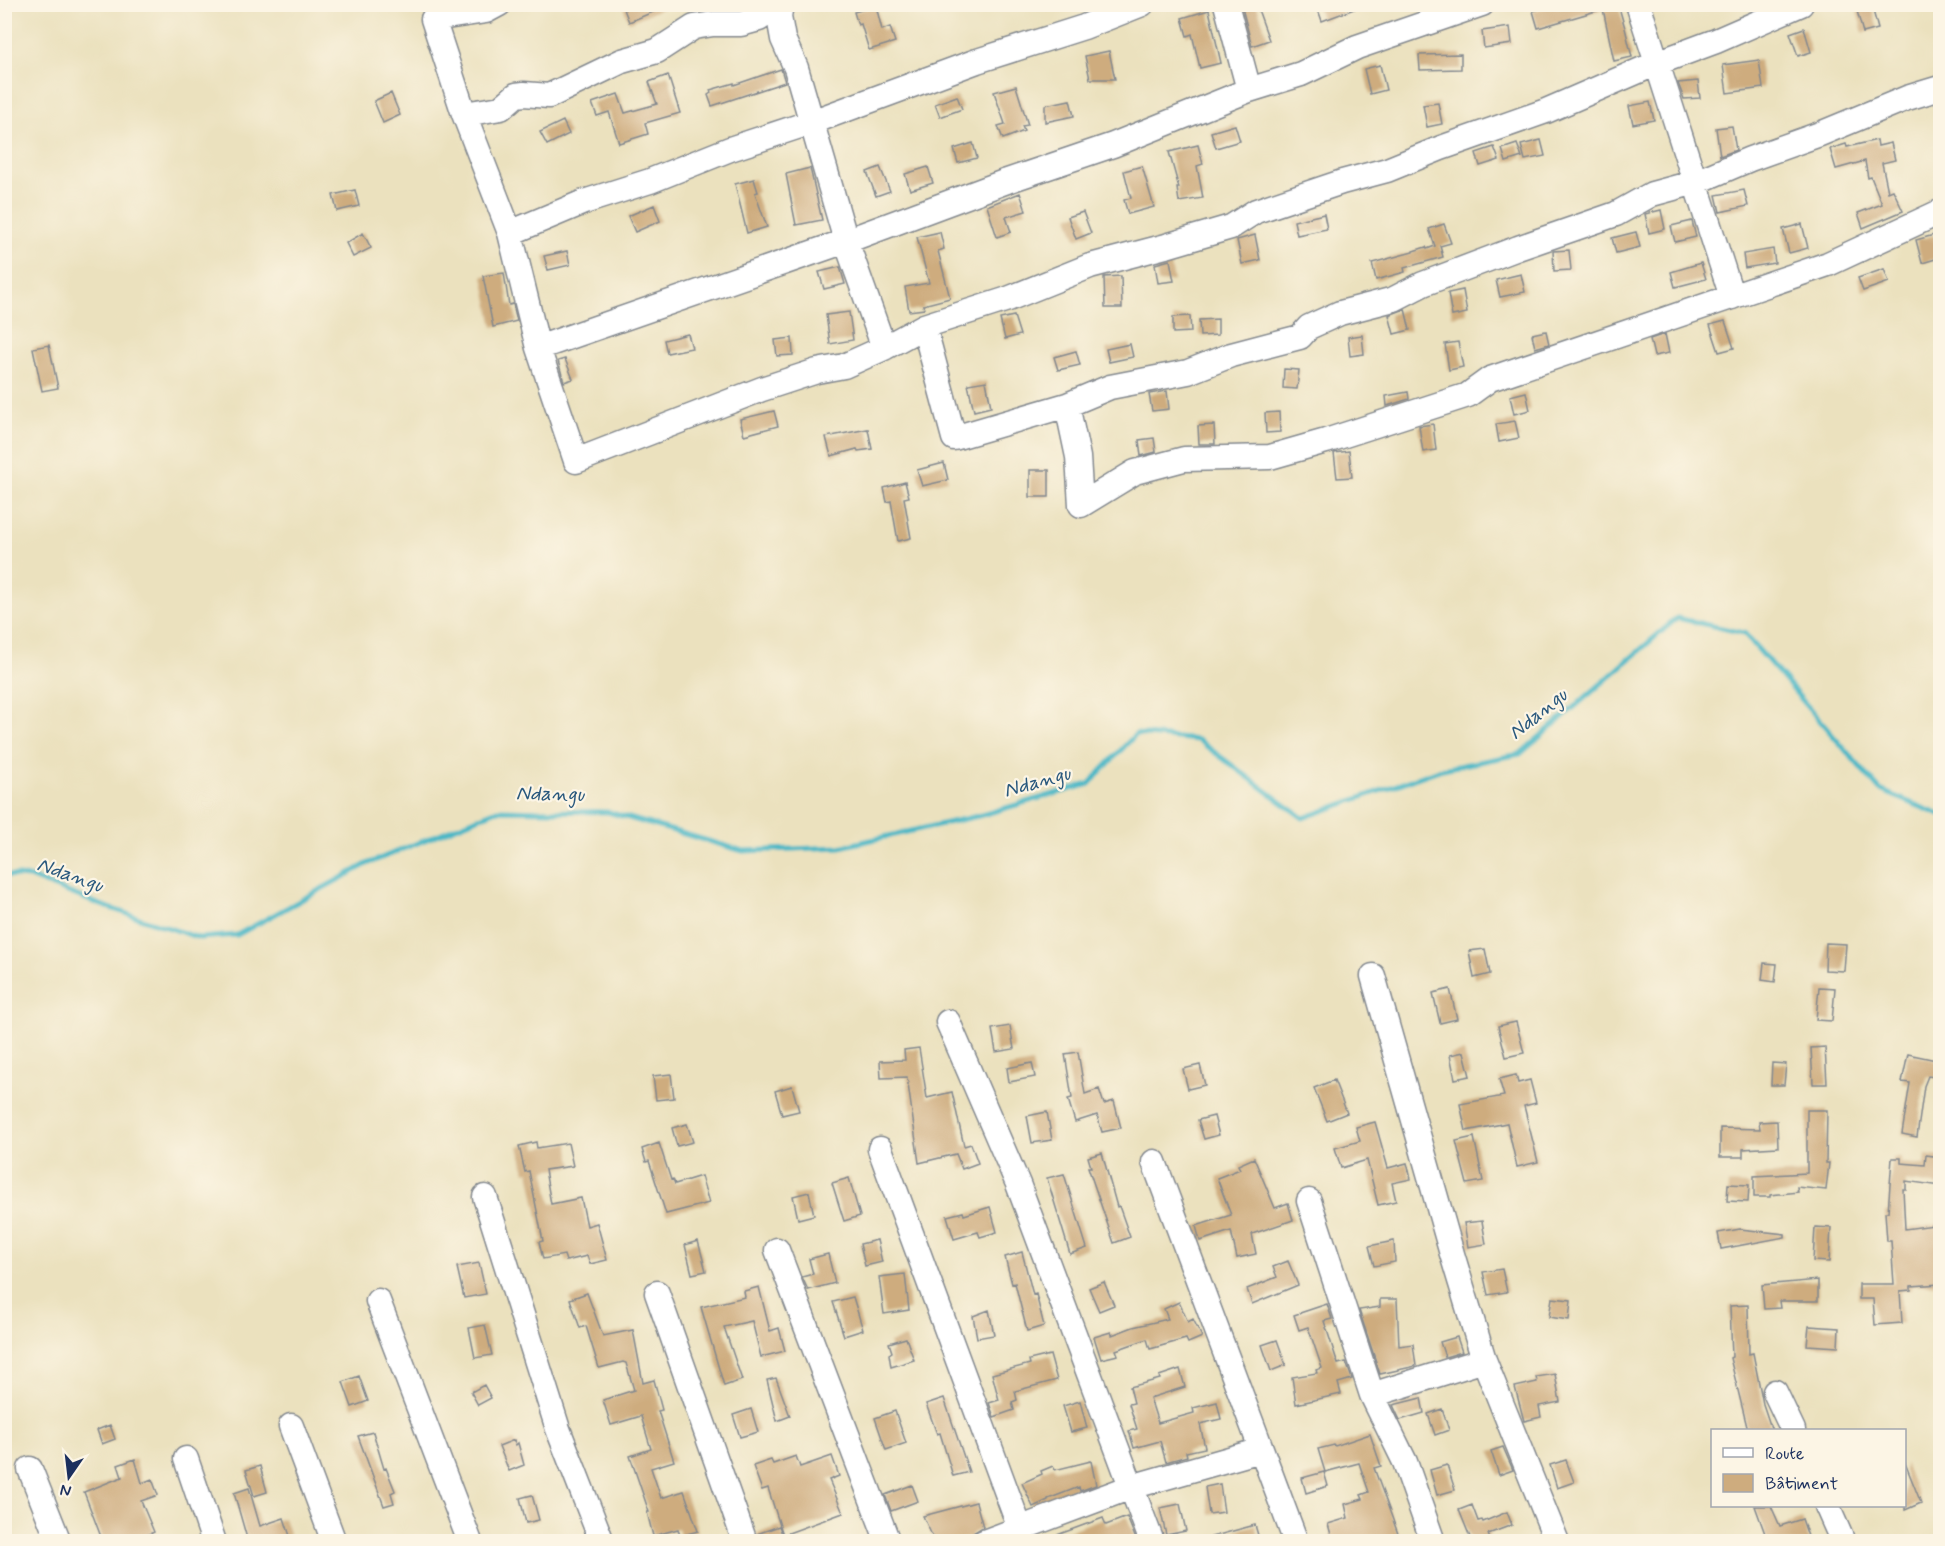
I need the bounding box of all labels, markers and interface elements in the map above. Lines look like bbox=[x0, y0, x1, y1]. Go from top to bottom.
water label: Ndangu bbox=[1503, 681, 1575, 746]
water label: Ndangu bbox=[1000, 759, 1075, 805]
water label: Ndangu bbox=[516, 779, 586, 809]
water label: Ndangu bbox=[33, 851, 108, 900]
legend bbox=[1711, 1429, 1906, 1507]
text: Route bbox=[1765, 1442, 1804, 1466]
north arrow bbox=[39, 1447, 99, 1507]
text: Bâtiment bbox=[1765, 1472, 1838, 1496]
text: N bbox=[58, 1479, 73, 1502]

